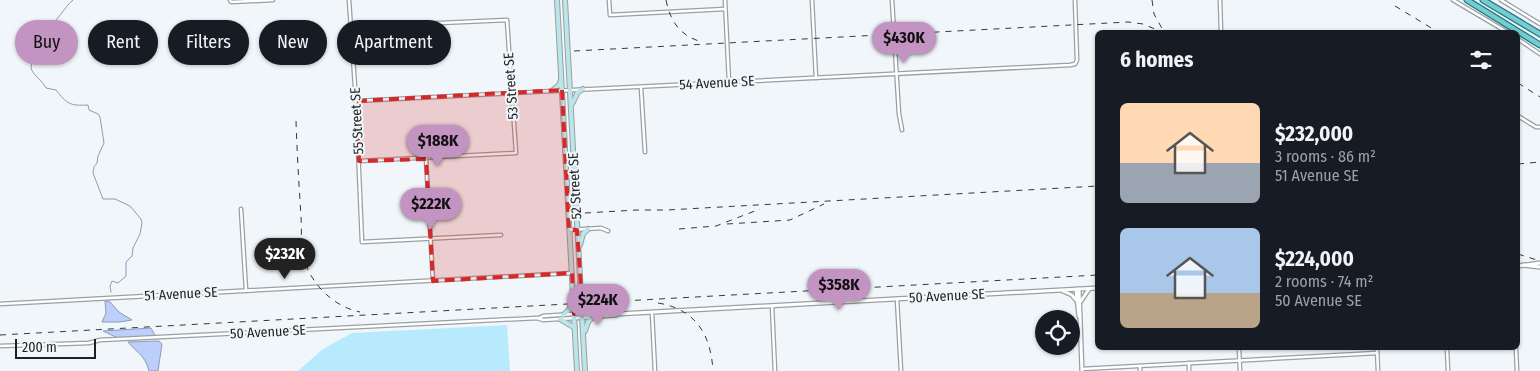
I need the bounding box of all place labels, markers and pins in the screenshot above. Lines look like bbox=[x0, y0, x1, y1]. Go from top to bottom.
pin: $430K bbox=[869, 22, 939, 64]
pin: $188K bbox=[403, 124, 473, 167]
pin: $222K bbox=[396, 188, 466, 230]
pin: $232K bbox=[250, 238, 320, 280]
pin: $358K bbox=[804, 268, 874, 311]
pin: $224K bbox=[563, 284, 633, 326]

